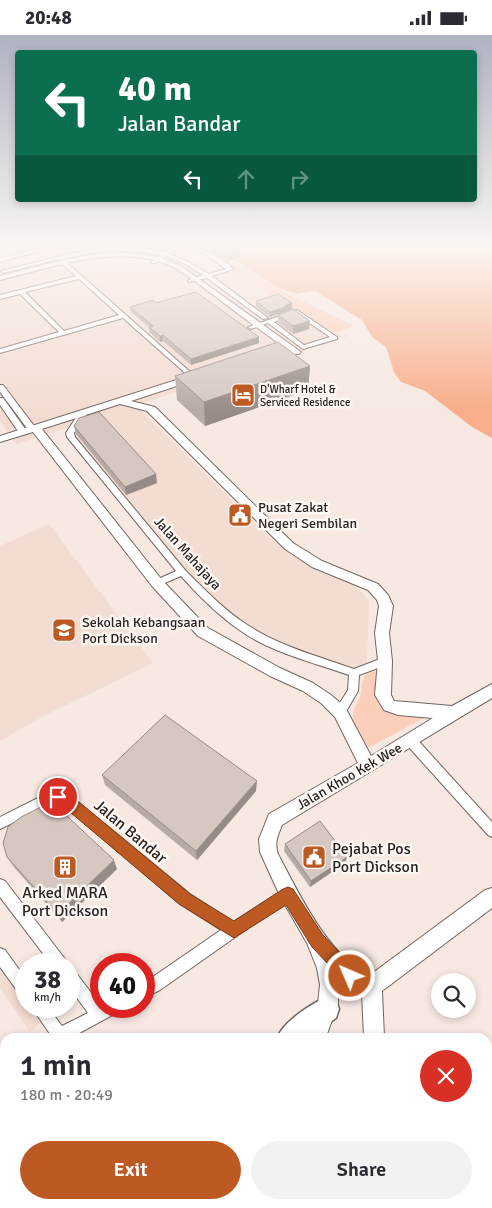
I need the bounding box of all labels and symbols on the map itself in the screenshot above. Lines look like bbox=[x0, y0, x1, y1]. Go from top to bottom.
hotel icon: D'Wharf Hotel & Serviced Residence bbox=[230, 382, 256, 408]
place label: D'Wharf Hotel & Serviced Residence bbox=[260, 383, 350, 409]
place label: Pusat Zakat Negeri Sembilan bbox=[258, 499, 357, 532]
public building icon: Pusat Zakat Negeri Sembilan bbox=[227, 502, 253, 528]
street label: Jalan Mahajaya bbox=[150, 513, 225, 593]
place label: Sekolah Kebangsaan Port Dickson bbox=[82, 614, 205, 647]
school or university icon: Sekolah Kebangsaan Port Dickson bbox=[51, 617, 77, 643]
street label: Jalan Khoo Kek Wee bbox=[293, 739, 405, 814]
pin bbox=[37, 776, 79, 818]
street label: Jalan Bandar bbox=[90, 796, 171, 868]
place label: Pejabat Pos Port Dickson bbox=[332, 839, 419, 877]
public building icon: Pejabat Pos Port Dickson bbox=[301, 844, 327, 870]
building icon: Arked MARA Port Dickson bbox=[52, 854, 78, 880]
place label: Arked MARA Port Dickson bbox=[22, 883, 108, 921]
position arrow bbox=[323, 949, 375, 1001]
speed limit sign: 40 bbox=[90, 953, 155, 1018]

